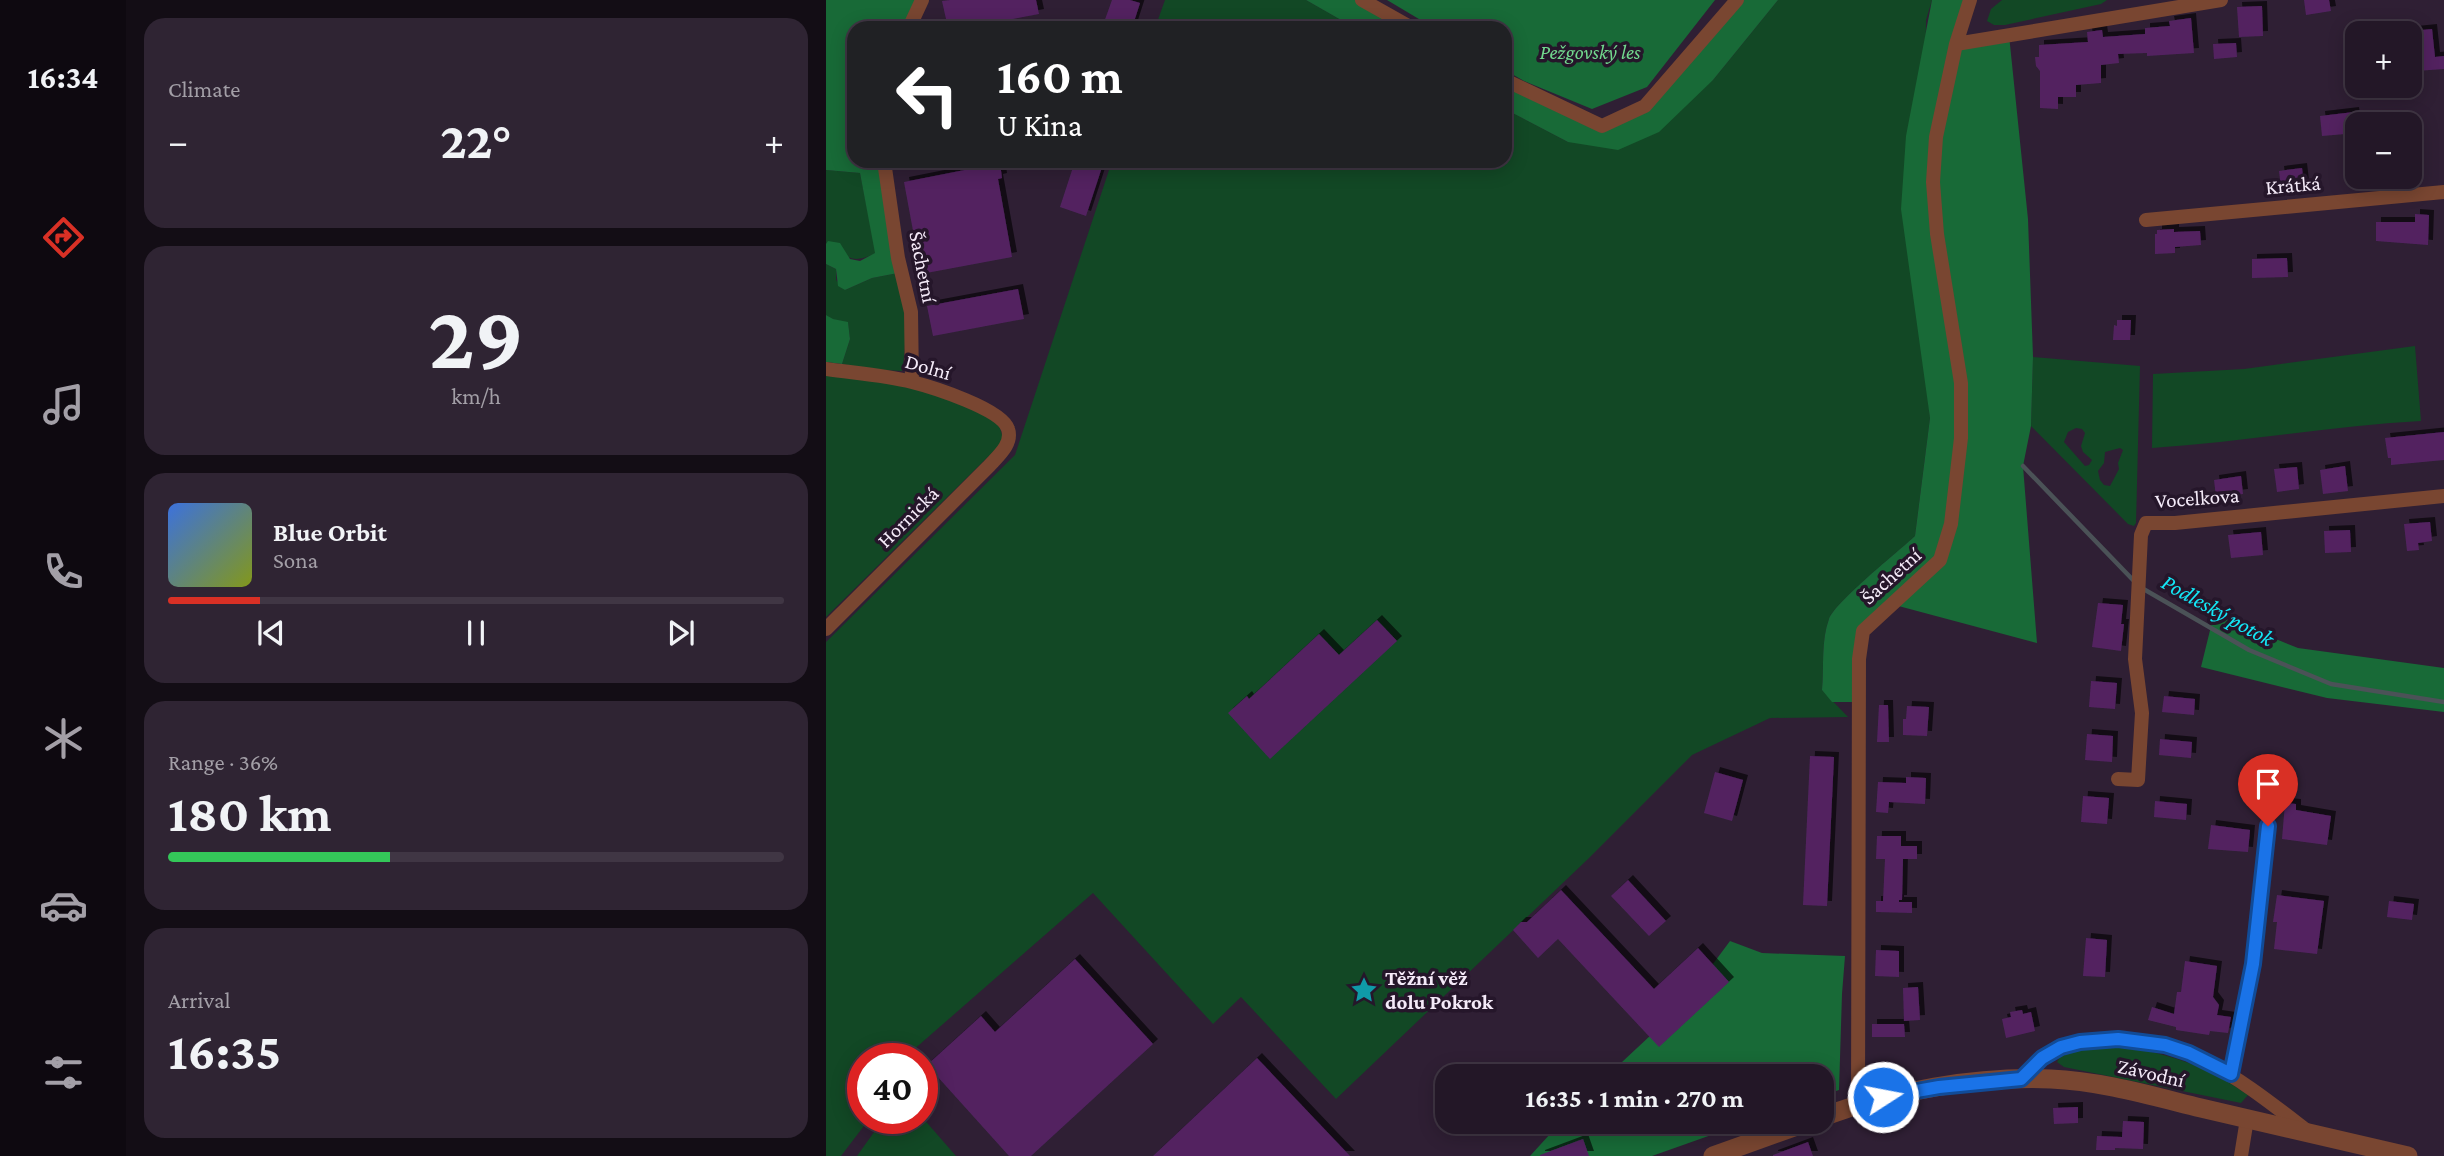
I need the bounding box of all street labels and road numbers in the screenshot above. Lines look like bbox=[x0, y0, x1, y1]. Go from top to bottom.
street label: Krátká bbox=[2264, 171, 2322, 199]
street label: Šachetní bbox=[904, 229, 942, 306]
street label: Dolní bbox=[902, 349, 955, 385]
street label: Hornická bbox=[872, 481, 944, 553]
street label: Vocelkova bbox=[2154, 483, 2240, 513]
street label: Šachetní bbox=[1856, 542, 1927, 609]
street label: Závodní bbox=[2115, 1054, 2188, 1093]

